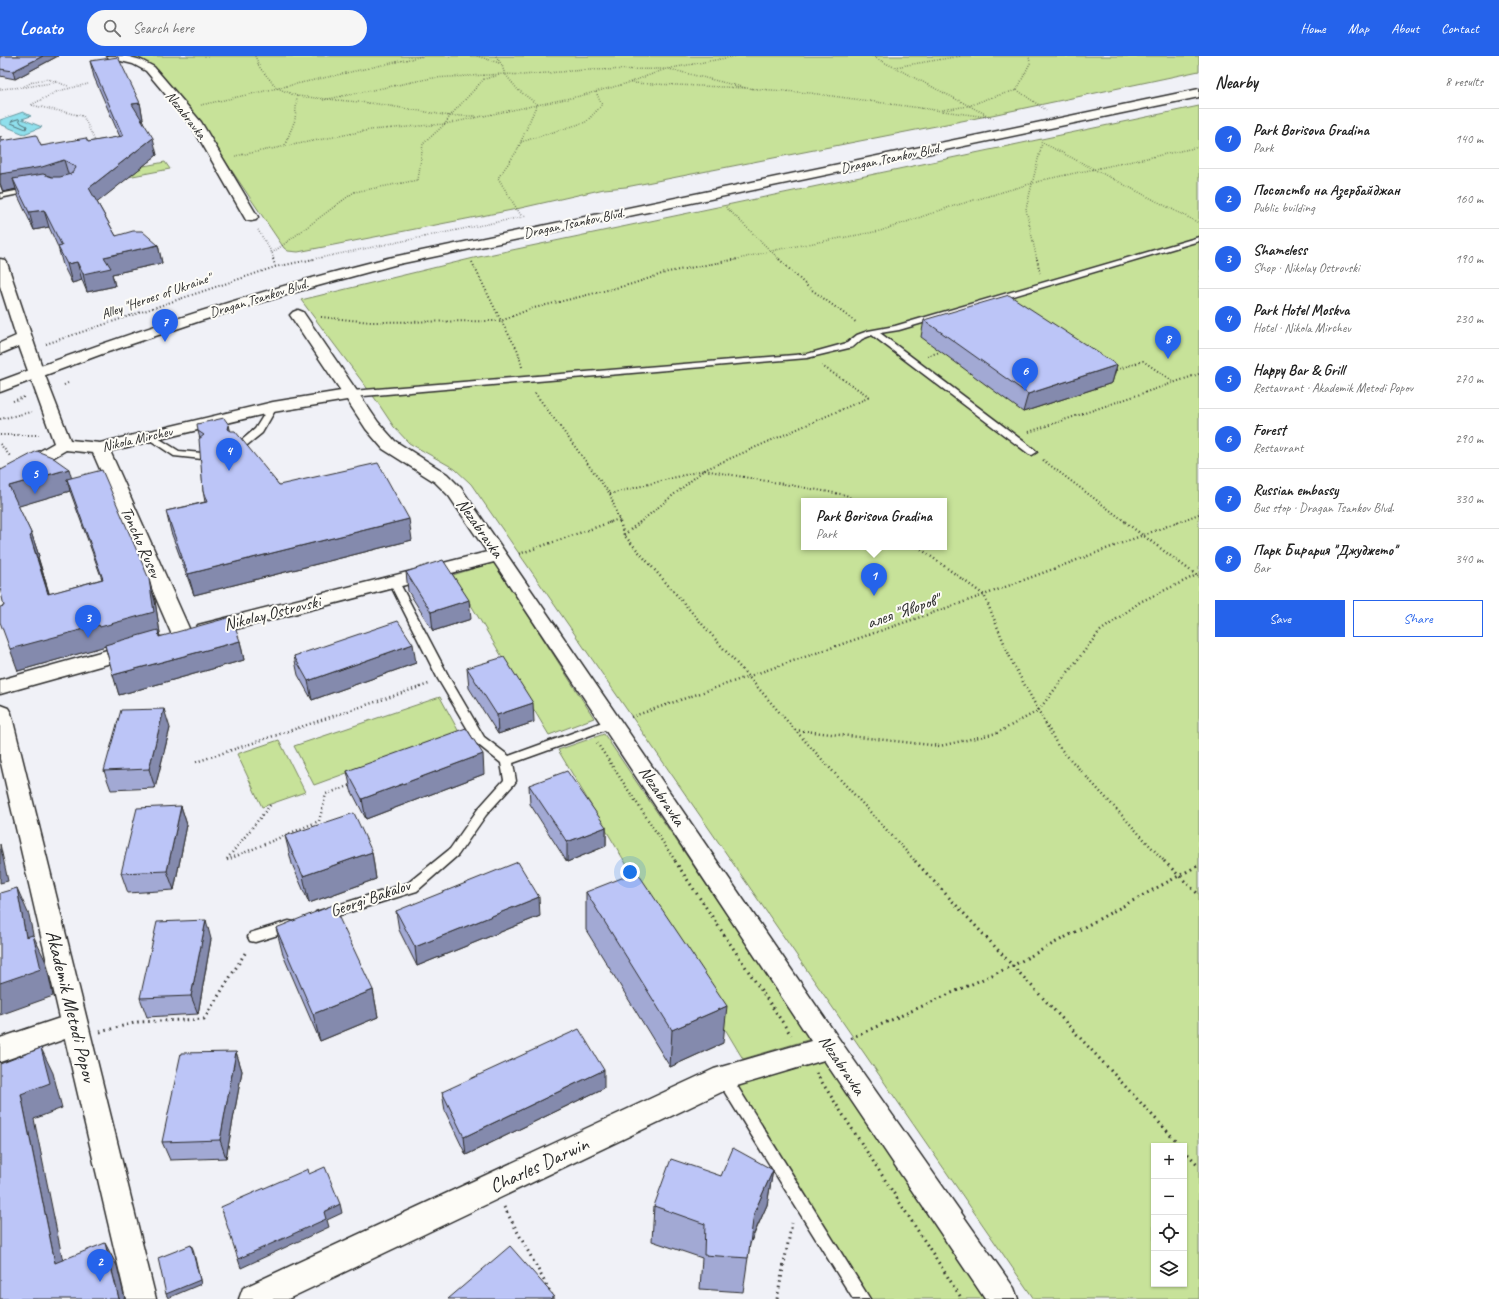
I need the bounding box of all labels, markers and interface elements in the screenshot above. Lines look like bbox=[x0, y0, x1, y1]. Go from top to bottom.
search box bbox=[87, 10, 367, 46]
text: Locato bbox=[20, 16, 63, 40]
icon: search bbox=[101, 17, 123, 39]
text: Search here bbox=[133, 19, 194, 38]
text: Home bbox=[1300, 20, 1326, 37]
text: Map bbox=[1348, 20, 1369, 37]
text: About bbox=[1391, 20, 1419, 37]
text: Contact bbox=[1441, 20, 1479, 37]
text: Nearby bbox=[1215, 72, 1258, 93]
text: 8 results bbox=[1445, 74, 1483, 90]
street label: Nezabravka bbox=[162, 88, 210, 143]
text: Park Borisova Gradina bbox=[1253, 121, 1369, 140]
text: 1 bbox=[1225, 131, 1231, 147]
text: 140 m bbox=[1455, 131, 1483, 147]
street label: Dragan Tsankov Blvd. bbox=[839, 139, 943, 177]
text: Park bbox=[1253, 140, 1274, 156]
text: Посолство на Азербайджан bbox=[1253, 181, 1400, 200]
text: 2 bbox=[1225, 191, 1231, 207]
text: 160 m bbox=[1455, 191, 1483, 207]
text: Public building bbox=[1253, 200, 1315, 216]
street label: Dragan Tsankov Blvd. bbox=[522, 204, 626, 242]
text: Shameless bbox=[1253, 241, 1307, 260]
text: 3 bbox=[1225, 251, 1231, 267]
text: 190 m bbox=[1455, 251, 1483, 267]
text: Shop · Nikolay Ostrovski bbox=[1253, 260, 1359, 276]
street label: Alley "Heroes of Ukraine" bbox=[99, 268, 216, 323]
street label: Dragan Tsankov Blvd. bbox=[208, 275, 311, 321]
text: Park Hotel Moskva bbox=[1253, 301, 1349, 320]
pin: 7 bbox=[152, 309, 178, 342]
text: 4 bbox=[1225, 311, 1231, 327]
text: 230 m bbox=[1455, 311, 1483, 327]
text: Hotel · Nikola Mirchev bbox=[1253, 320, 1351, 336]
pin: 8 bbox=[1155, 326, 1181, 359]
pin: 6 bbox=[1012, 358, 1038, 391]
text: Happy Bar & Grill bbox=[1253, 361, 1345, 380]
text: 5 bbox=[1225, 371, 1231, 387]
text: 270 m bbox=[1455, 371, 1483, 387]
text: Restaurant · Akademik Metodi Popov bbox=[1253, 380, 1413, 396]
text: Forest bbox=[1253, 421, 1286, 440]
street label: Nikola Mirchev bbox=[100, 422, 175, 455]
text: 6 bbox=[1225, 431, 1231, 447]
text: 290 m bbox=[1455, 431, 1483, 447]
pin: 4 bbox=[216, 438, 242, 471]
text: Restaurant bbox=[1253, 440, 1303, 456]
pin: 5 bbox=[22, 461, 48, 494]
text: Russian embassy bbox=[1253, 481, 1338, 500]
text: 7 bbox=[1225, 491, 1231, 507]
text: 330 m bbox=[1455, 491, 1483, 507]
street label: Nezabravka bbox=[452, 494, 509, 563]
popup bbox=[801, 498, 947, 550]
text: Bus stop · Dragan Tsankov Blvd. bbox=[1253, 500, 1394, 516]
street label: Toncho Rusev bbox=[116, 503, 167, 582]
text: Park Borisova Gradina bbox=[816, 507, 932, 526]
text: Park bbox=[816, 526, 837, 542]
text: Парк Бирария ''Джуджето'' bbox=[1253, 541, 1397, 560]
text: 8 bbox=[1225, 551, 1231, 567]
text: 340 m bbox=[1455, 551, 1483, 567]
text: Bar bbox=[1253, 560, 1270, 576]
pin: 1 bbox=[861, 563, 887, 596]
street label: алея "Яворов" bbox=[864, 588, 946, 633]
street label: Nikolay Ostrovski bbox=[222, 590, 324, 635]
button: Save bbox=[1215, 600, 1345, 637]
button: Share bbox=[1353, 600, 1483, 637]
pin: 3 bbox=[75, 605, 101, 638]
street label: Nezabravka bbox=[634, 762, 691, 831]
your location bbox=[620, 862, 640, 882]
street label: Georgi Bakalov bbox=[327, 874, 414, 921]
street label: Akademik Metodi Popov bbox=[40, 928, 102, 1086]
street label: Nezabravka bbox=[814, 1031, 871, 1100]
street label: Charles Darwin bbox=[486, 1131, 593, 1199]
map controls bbox=[1151, 1143, 1187, 1287]
button: + bbox=[1151, 1143, 1187, 1179]
button: − bbox=[1151, 1179, 1187, 1215]
button: locate bbox=[1151, 1215, 1187, 1251]
pin: 2 bbox=[87, 1249, 113, 1282]
button: layers bbox=[1151, 1251, 1187, 1287]

